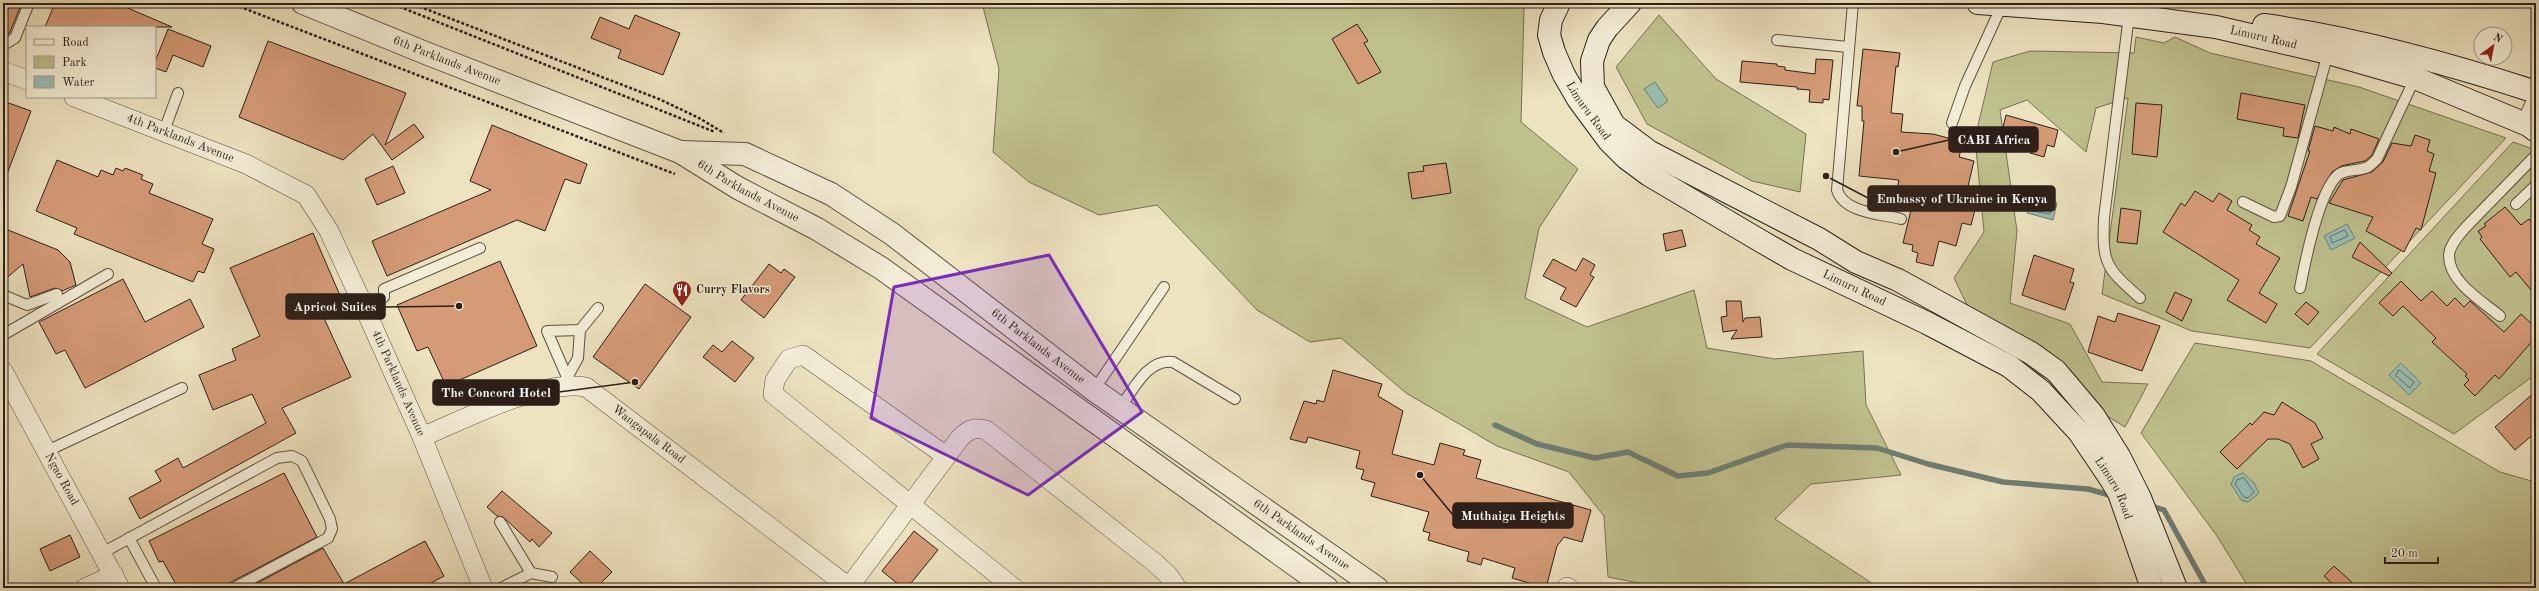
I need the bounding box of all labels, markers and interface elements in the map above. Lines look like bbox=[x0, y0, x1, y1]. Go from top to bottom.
street label: Limuru Road bbox=[2229, 24, 2298, 52]
legend bbox=[26, 26, 156, 98]
north arrow bbox=[2473, 26, 2513, 66]
text: N bbox=[2491, 32, 2504, 46]
street label: 6th Parklands Avenue bbox=[391, 34, 503, 88]
text: Road bbox=[62, 37, 89, 49]
text: Park bbox=[62, 57, 87, 69]
text: Water bbox=[62, 77, 95, 89]
street label: Limuru Road bbox=[1563, 80, 1612, 143]
street label: 4th Parklands Avenue bbox=[125, 112, 236, 165]
callout: CABI Africa bbox=[1949, 127, 2038, 152]
text: CABI Africa bbox=[1958, 134, 2031, 147]
street label: 6th Parklands Avenue bbox=[695, 158, 801, 225]
callout: Embassy of Ukraine in Kenya bbox=[1868, 186, 2055, 211]
text: Embassy of Ukraine in Kenya bbox=[1877, 193, 2048, 206]
street label: Limuru Road bbox=[1821, 268, 1888, 309]
restaurant icon: Curry Flavors bbox=[671, 279, 693, 307]
place label: Curry Flavors bbox=[696, 284, 770, 296]
callout: Apricot Suites bbox=[286, 294, 385, 319]
text: Apricot Suites bbox=[294, 301, 377, 314]
street label: 6th Parklands Avenue bbox=[989, 307, 1087, 387]
street label: 4th Parklands Avenue bbox=[369, 328, 427, 438]
callout: The Concord Hotel bbox=[433, 380, 559, 405]
text: The Concord Hotel bbox=[441, 387, 551, 400]
street label: Wangapala Road bbox=[610, 403, 687, 466]
street label: Ngao Road bbox=[42, 451, 80, 508]
street label: Limuru Road bbox=[2092, 455, 2134, 521]
street label: 6th Parklands Avenue bbox=[1251, 497, 1352, 573]
callout: Muthaiga Heights bbox=[1453, 503, 1573, 528]
text: Muthaiga Heights bbox=[1461, 510, 1565, 523]
scale bar bbox=[2385, 539, 2438, 565]
text: 20 m bbox=[2391, 548, 2418, 560]

